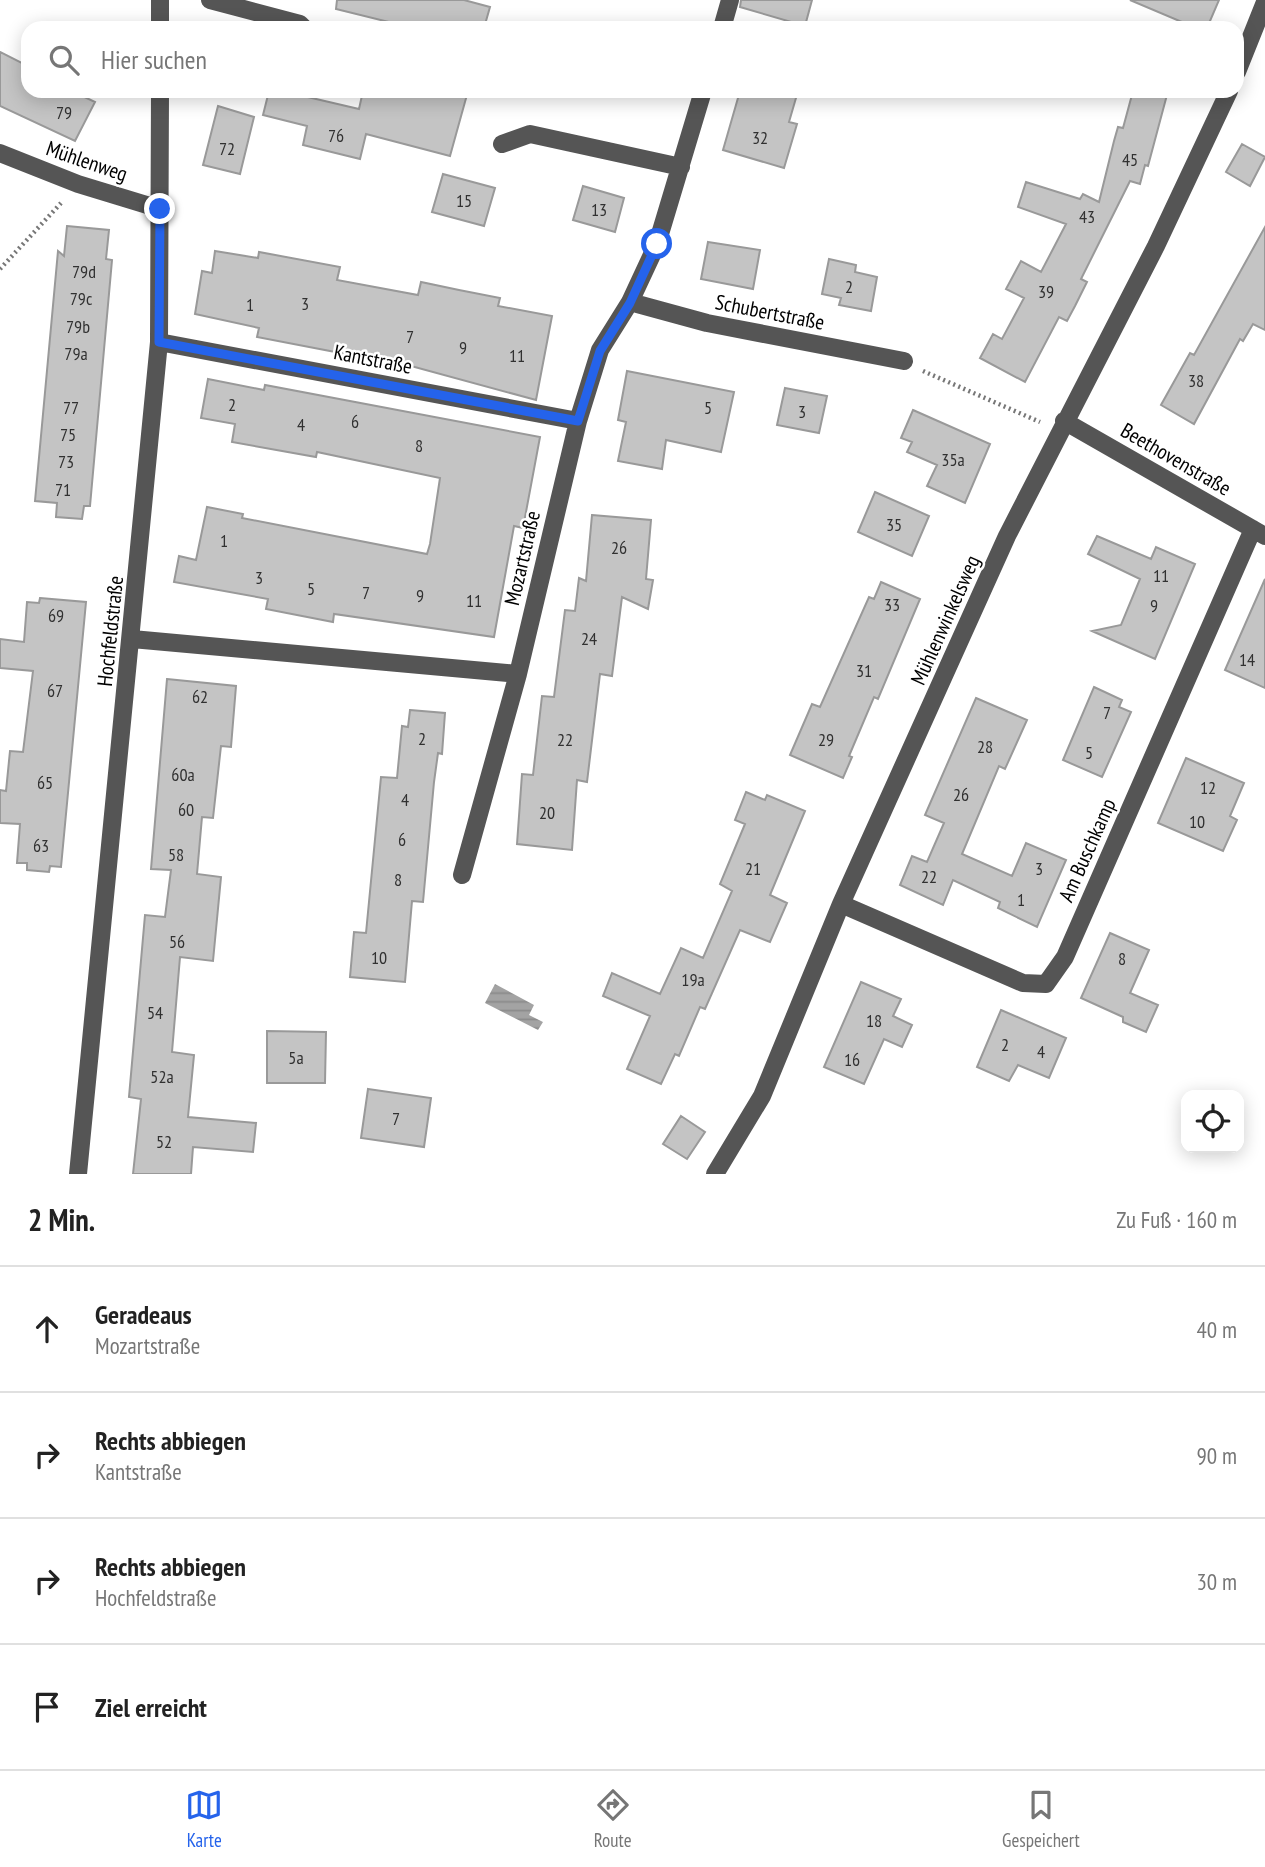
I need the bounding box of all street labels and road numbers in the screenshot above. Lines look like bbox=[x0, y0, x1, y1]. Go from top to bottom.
street label: Mühlenweg bbox=[43, 135, 131, 187]
street label: Schubertstraße bbox=[713, 288, 827, 336]
street label: Kantstraße bbox=[332, 338, 414, 380]
street label: Beethovenstraße bbox=[1116, 417, 1236, 501]
street label: Mozartstraße bbox=[498, 508, 546, 608]
street label: Mühlenwinkelsweg bbox=[904, 551, 986, 689]
street label: Hochfeldstraße bbox=[91, 574, 129, 688]
street label: Am Buschkamp bbox=[1052, 794, 1122, 906]

